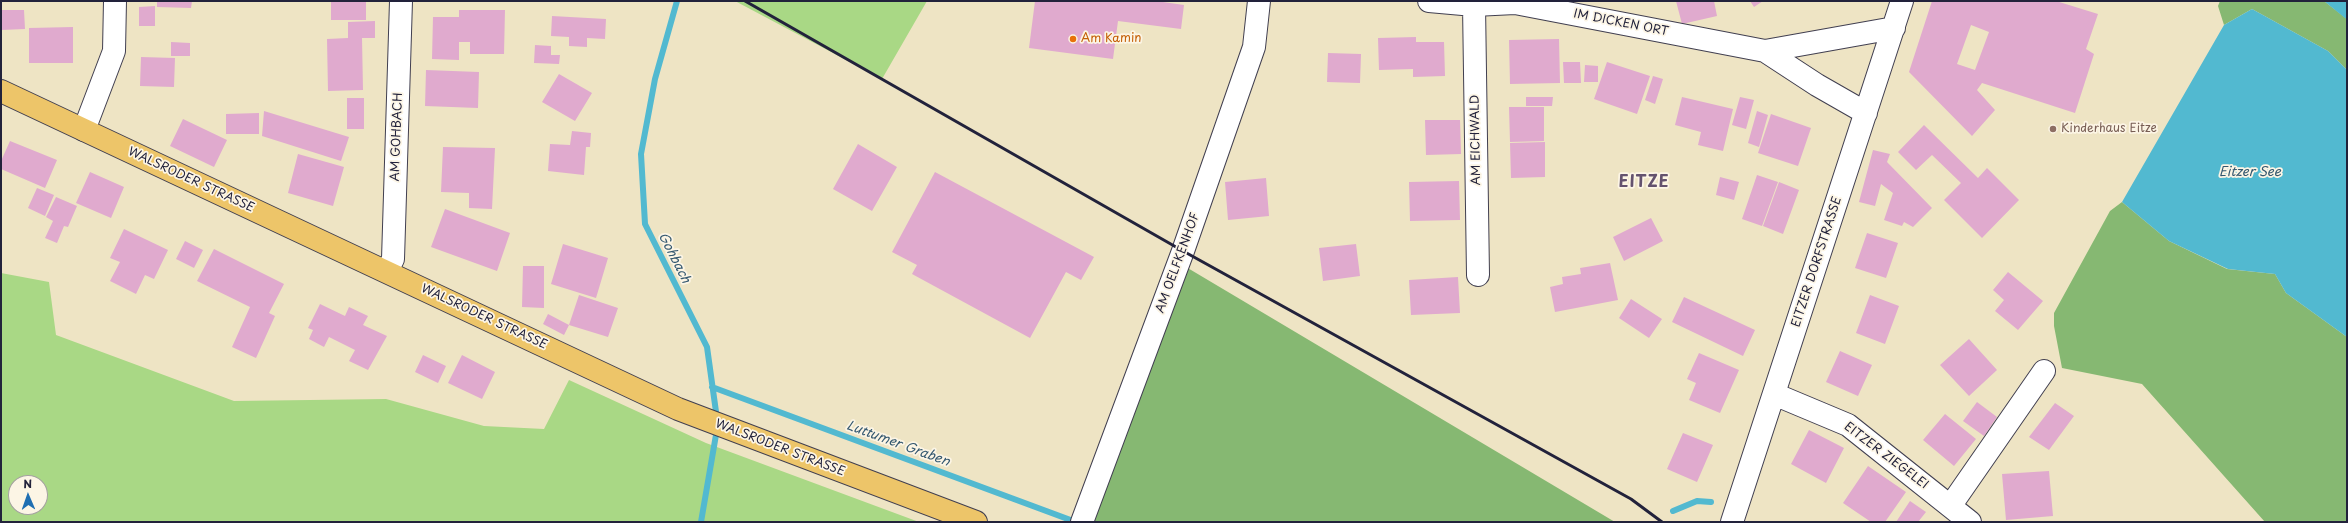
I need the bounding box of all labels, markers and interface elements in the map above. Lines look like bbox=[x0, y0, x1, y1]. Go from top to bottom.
street label: IM DICKEN ORT bbox=[1572, 7, 1670, 39]
place label: Am Kamin bbox=[1081, 32, 1142, 46]
marker: Am Kamin bbox=[1068, 34, 1078, 44]
street label: AM GOHBACH bbox=[388, 92, 406, 182]
street label: AM EICHWALD bbox=[1468, 95, 1484, 185]
place label: Kinderhaus Eitze bbox=[2061, 122, 2157, 136]
marker: Kinderhaus Eitze bbox=[2048, 124, 2058, 134]
street label: WALSRODER STRASSE bbox=[126, 144, 256, 216]
water label: Eitzer See bbox=[2219, 164, 2281, 180]
district label: EITZE bbox=[1618, 173, 1670, 193]
street label: EITZER DORFSTRASSE bbox=[1789, 195, 1845, 329]
street label: AM OELFKENHOF bbox=[1153, 211, 1203, 315]
water label: Gohbach bbox=[655, 230, 693, 286]
street label: WALSRODER STRASSE bbox=[419, 281, 549, 353]
street label: WALSRODER STRASSE bbox=[713, 417, 847, 479]
water label: Luttumer Graben bbox=[844, 418, 952, 470]
street label: EITZER ZIEGELEI bbox=[1841, 420, 1931, 492]
north arrow bbox=[8, 475, 48, 515]
text: N bbox=[23, 475, 32, 492]

